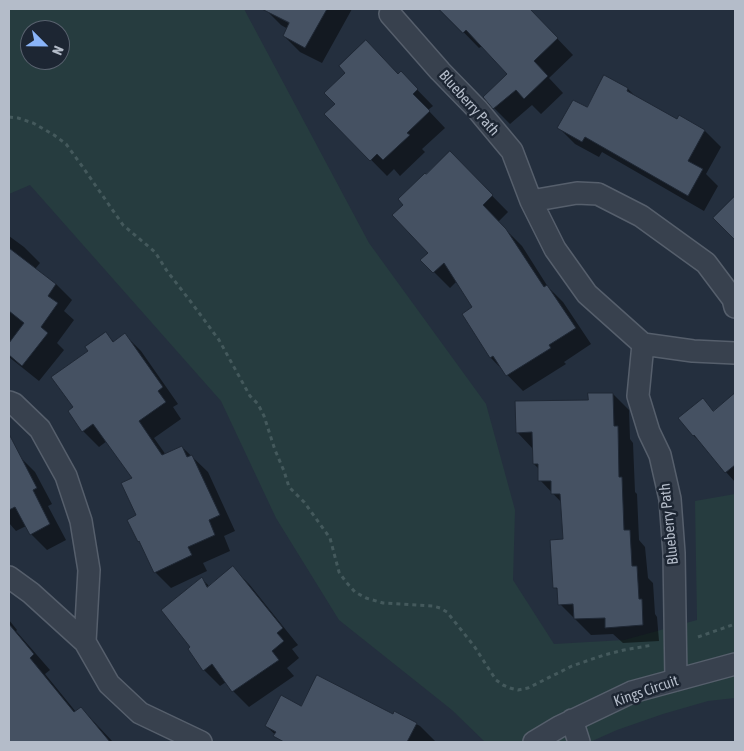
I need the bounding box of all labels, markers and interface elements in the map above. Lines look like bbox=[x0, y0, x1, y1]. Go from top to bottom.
north arrow bbox=[20, 20, 70, 70]
text: N bbox=[49, 44, 67, 57]
street label: Blueberry Path bbox=[435, 67, 503, 139]
street label: Blueberry Path bbox=[656, 482, 682, 566]
street label: Kings Circuit bbox=[611, 672, 681, 710]

